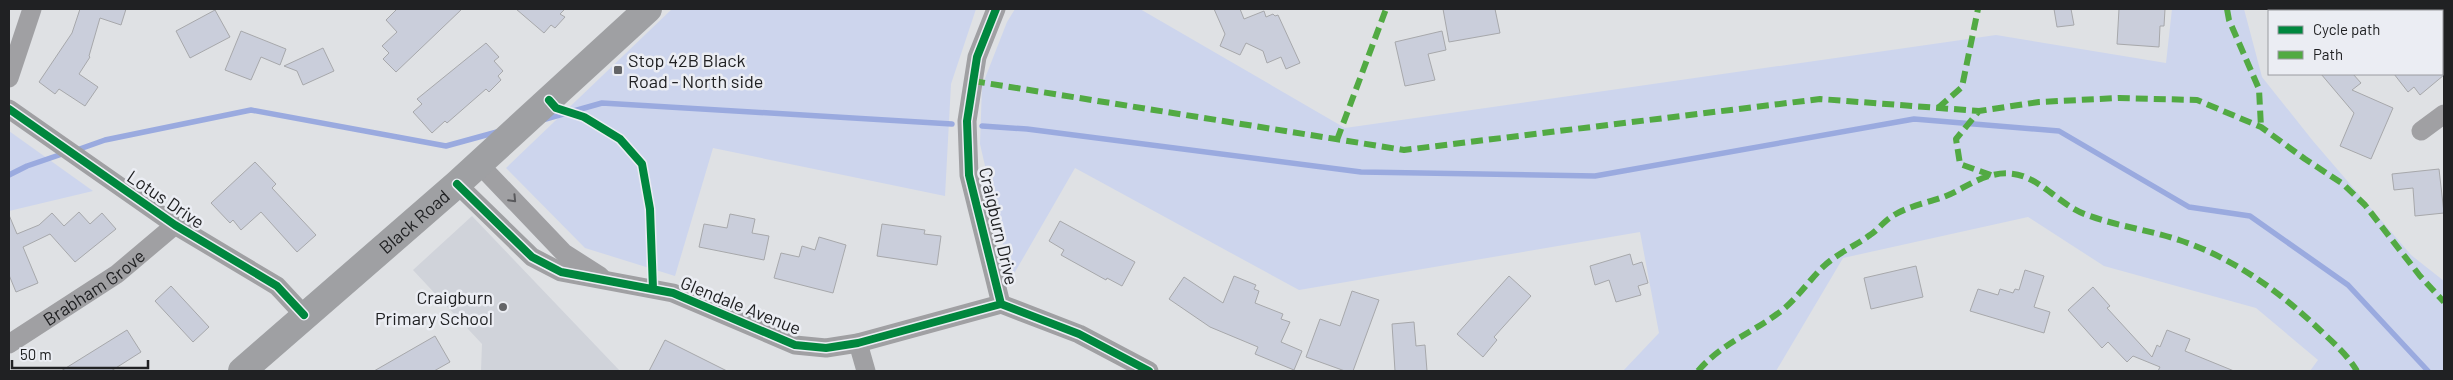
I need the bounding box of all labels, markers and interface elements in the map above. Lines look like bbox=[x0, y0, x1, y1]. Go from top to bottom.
legend bbox=[2268, 10, 2443, 75]
text: Cycle path bbox=[2313, 20, 2380, 38]
text: Path bbox=[2313, 45, 2343, 63]
place label: Stop 42B Black Road - North side bbox=[628, 49, 763, 92]
marker: Stop 42B Black Road - North side bbox=[612, 64, 624, 76]
street label: Lotus Drive bbox=[123, 165, 209, 233]
street label: Craigburn Drive bbox=[975, 165, 1023, 287]
street label: Black Road bbox=[374, 185, 454, 258]
one-way arrow bbox=[507, 193, 516, 202]
street label: Brabham Grove bbox=[39, 244, 149, 330]
street label: Glendale Avenue bbox=[678, 271, 804, 339]
place label: Craigburn Primary School bbox=[375, 286, 493, 329]
marker: Craigburn Primary School bbox=[497, 301, 509, 313]
scale bar bbox=[12, 338, 149, 370]
text: 50 m bbox=[20, 345, 52, 363]

